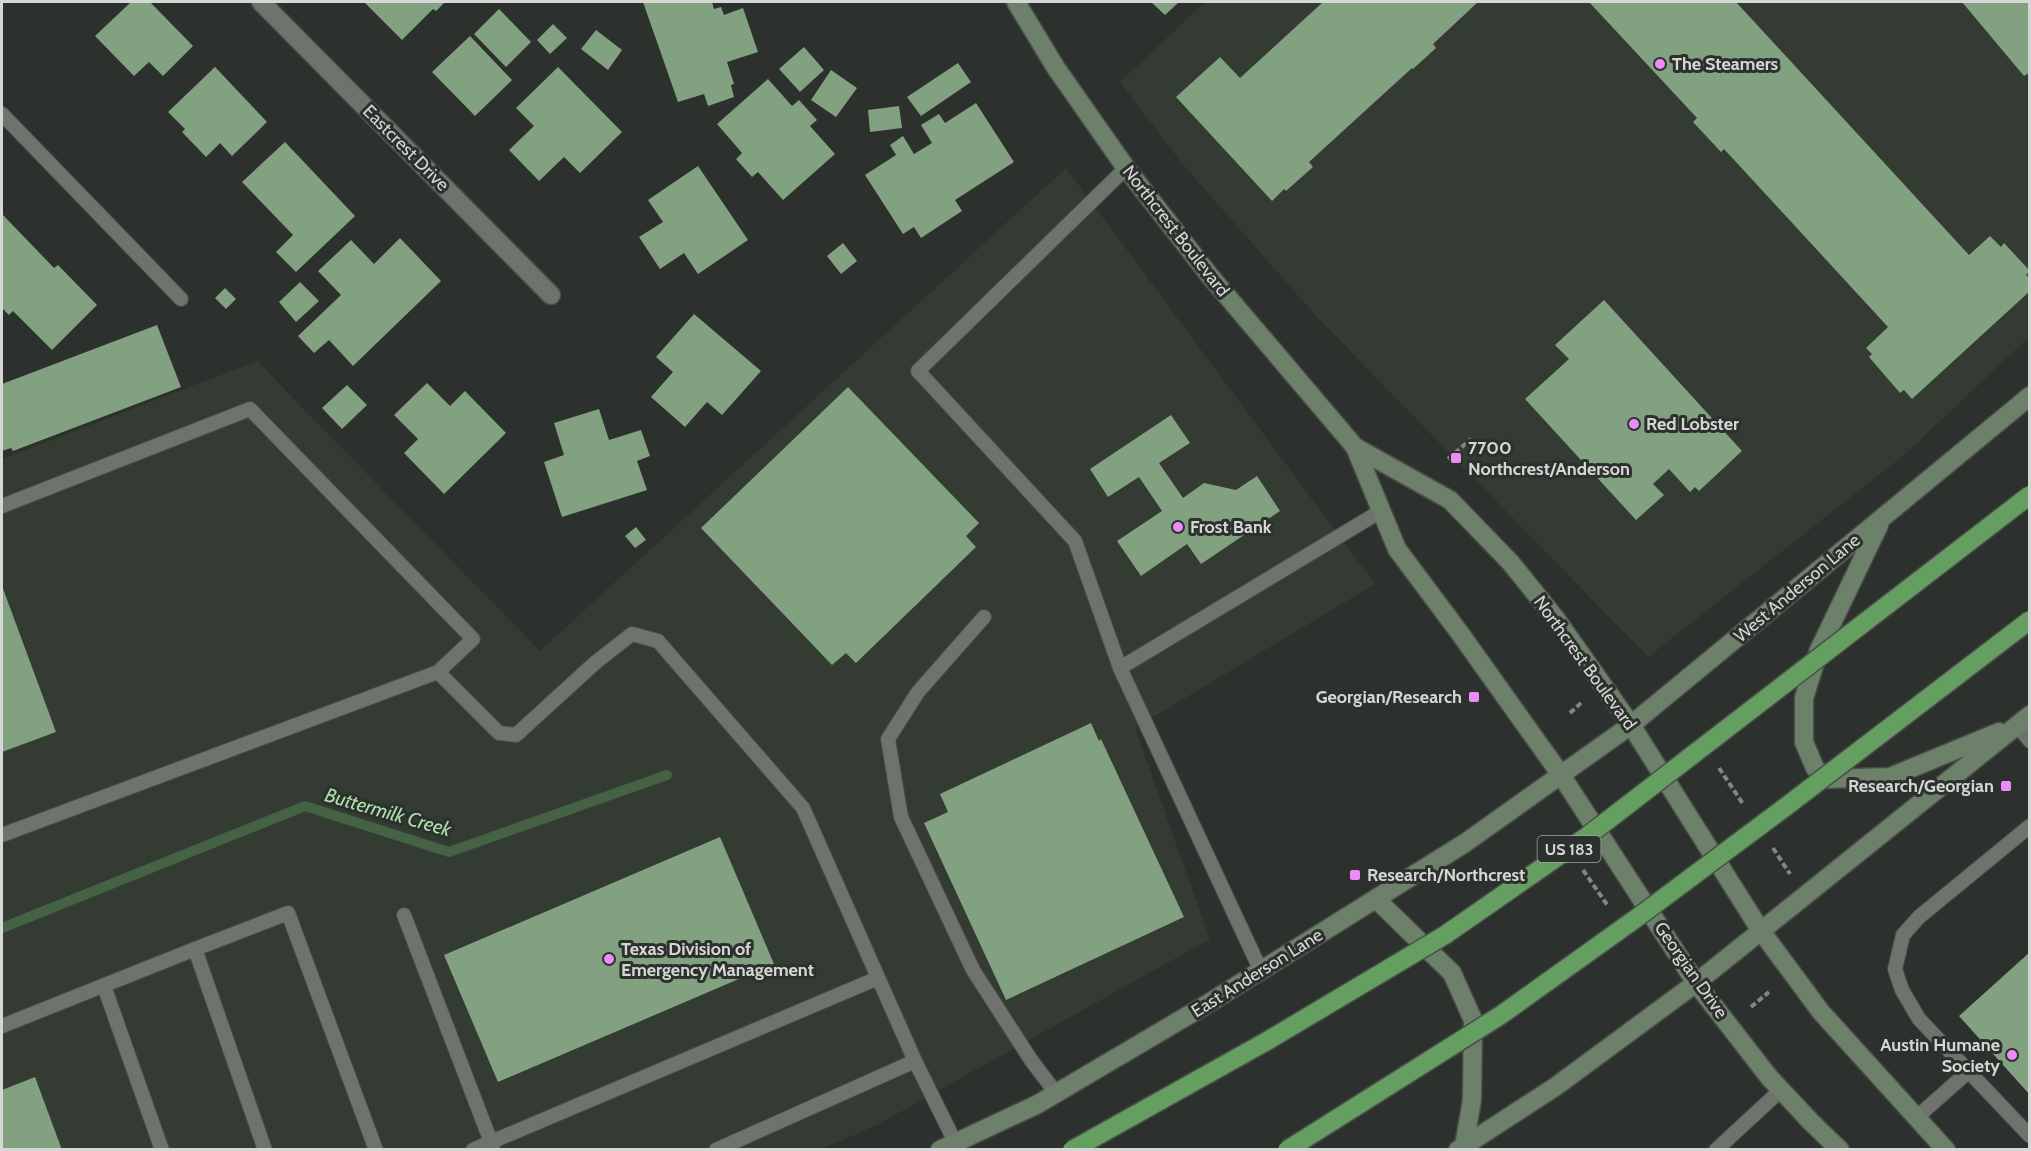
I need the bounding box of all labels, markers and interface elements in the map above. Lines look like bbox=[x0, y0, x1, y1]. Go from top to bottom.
place label: The Steamers bbox=[1672, 53, 1779, 75]
marker: The Steamers bbox=[1653, 57, 1667, 71]
street label: Eastcrest Drive bbox=[358, 100, 454, 196]
street label: Northcrest Boulevard bbox=[1118, 161, 1234, 301]
place label: Red Lobster bbox=[1646, 413, 1739, 435]
marker: Red Lobster bbox=[1627, 417, 1641, 431]
place label: 7700 Northcrest/Anderson bbox=[1468, 437, 1630, 480]
marker: 7700 Northcrest/Anderson bbox=[1449, 451, 1463, 465]
place label: Frost Bank bbox=[1190, 516, 1272, 538]
marker: Frost Bank bbox=[1171, 520, 1185, 534]
street label: West Anderson Lane bbox=[1730, 529, 1864, 647]
street label: Northcrest Boulevard bbox=[1529, 592, 1641, 734]
place label: Georgian/Research bbox=[1316, 686, 1462, 708]
marker: Georgian/Research bbox=[1467, 690, 1481, 704]
place label: Research/Georgian bbox=[1848, 775, 1994, 797]
marker: Research/Georgian bbox=[1999, 779, 2013, 793]
water label: Buttermilk Creek bbox=[322, 783, 455, 842]
road number: US 183 bbox=[1538, 836, 1600, 862]
place label: Research/Northcrest bbox=[1367, 864, 1525, 886]
marker: Research/Northcrest bbox=[1348, 868, 1362, 882]
street label: Georgian Drive bbox=[1650, 917, 1732, 1023]
street label: East Anderson Lane bbox=[1187, 924, 1327, 1022]
place label: Texas Division of Emergency Management bbox=[621, 938, 814, 981]
marker: Texas Division of Emergency Management bbox=[602, 952, 616, 966]
place label: Austin Humane Society bbox=[1880, 1034, 2000, 1077]
marker: Austin Humane Society bbox=[2005, 1048, 2019, 1062]

